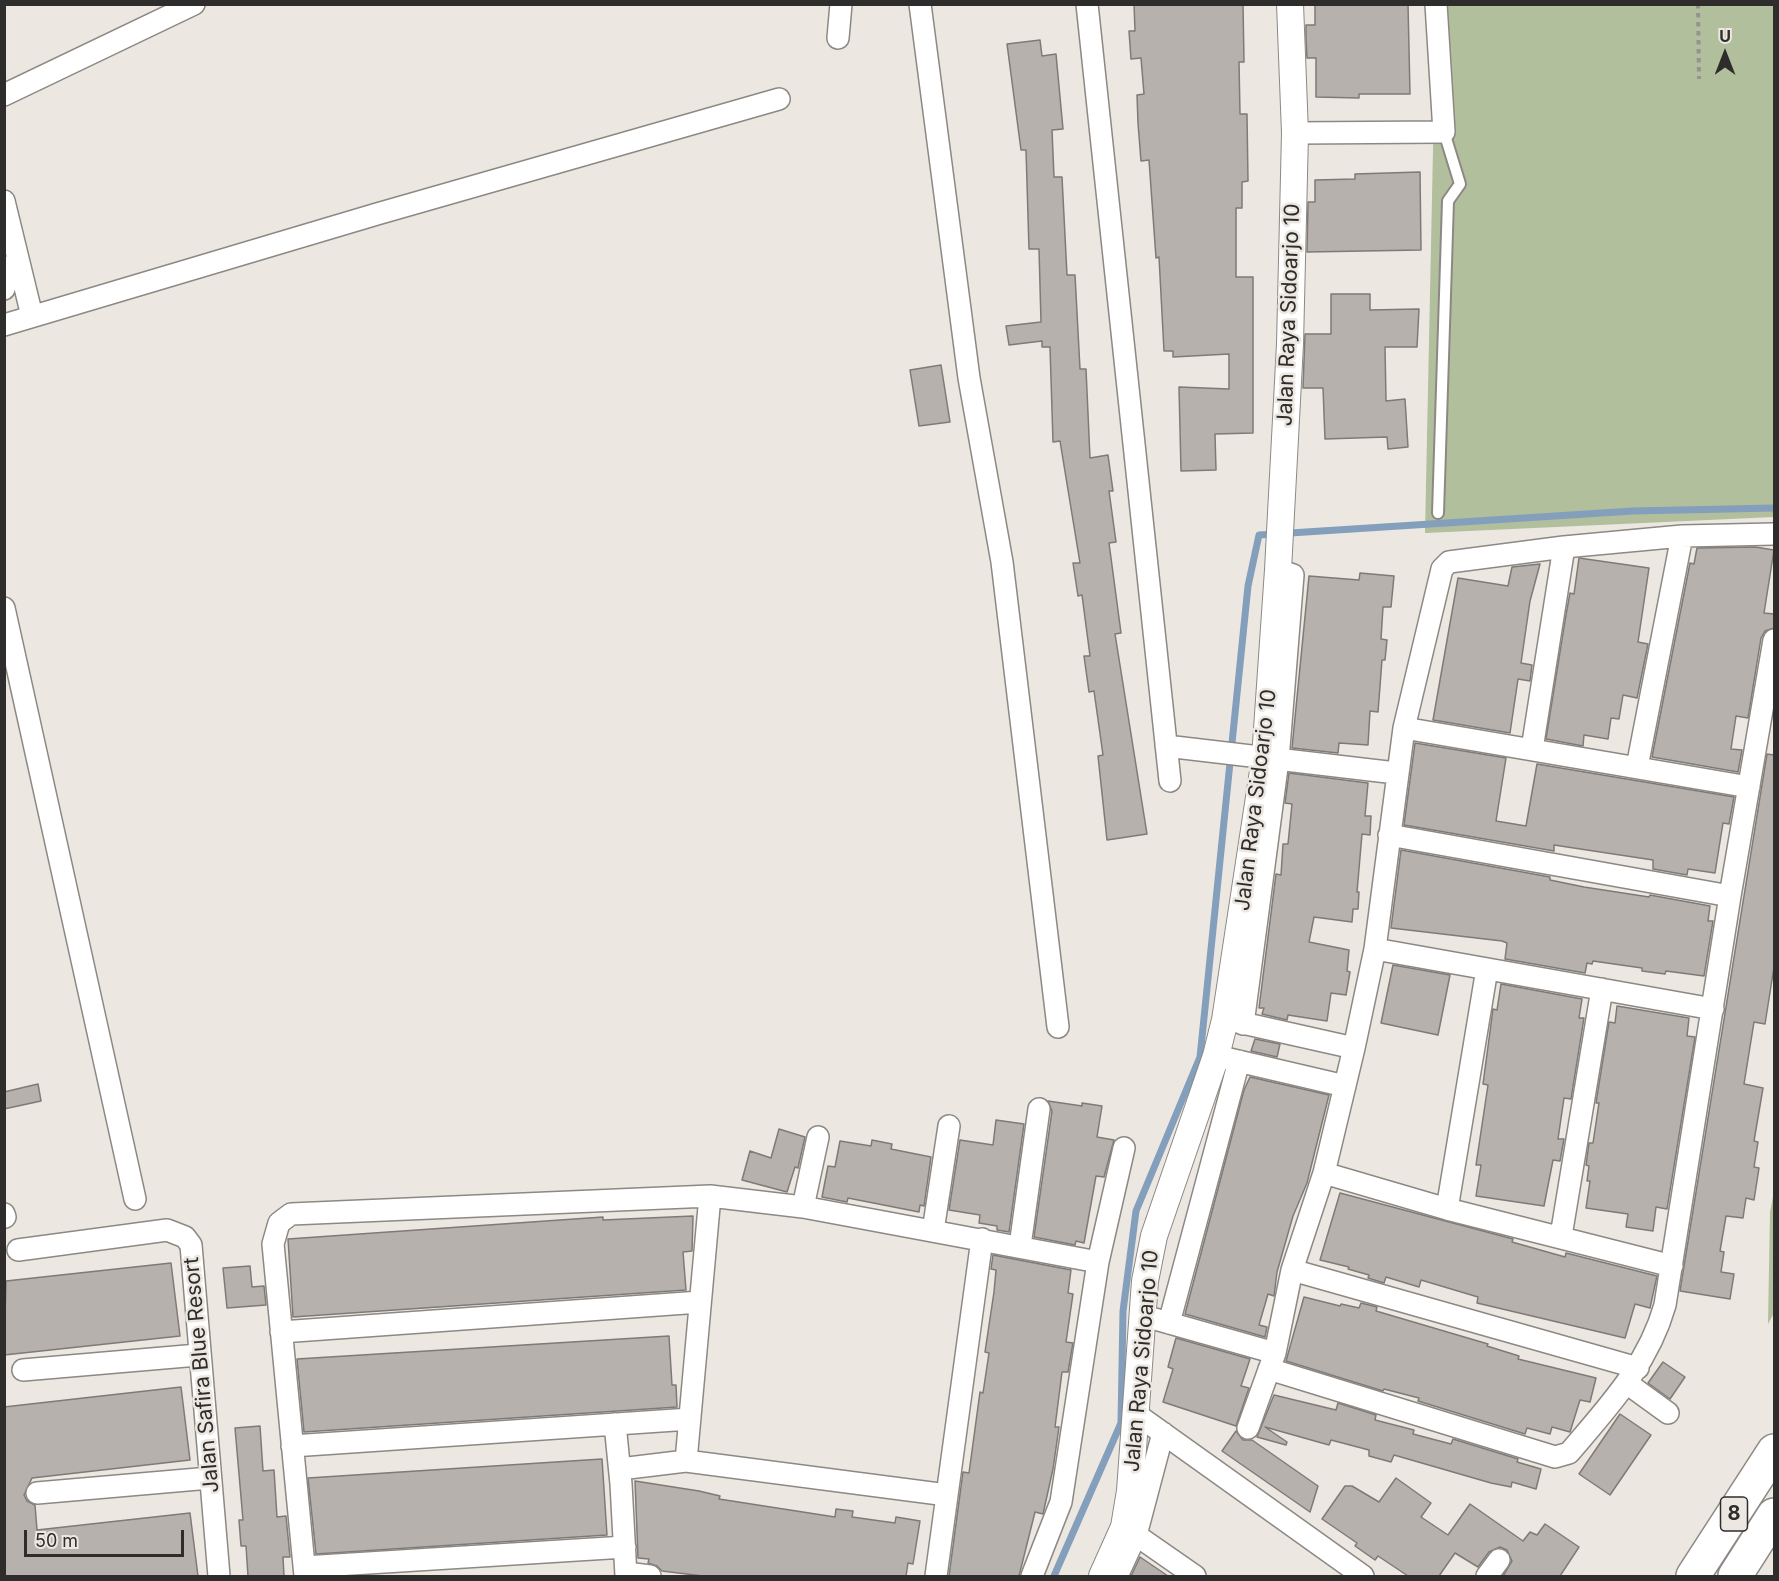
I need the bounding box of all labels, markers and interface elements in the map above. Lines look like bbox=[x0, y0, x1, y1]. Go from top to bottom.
north arrow bbox=[1695, 24, 1755, 84]
text: U bbox=[1719, 26, 1731, 46]
street label: Jalan Raya Sidoarjo 10 bbox=[1273, 203, 1305, 427]
street label: Jalan Raya Sidoarjo 10 bbox=[1230, 688, 1282, 912]
street label: Jalan Raya Sidoarjo 10 bbox=[1120, 1249, 1164, 1473]
street label: Jalan Safira Blue Resort bbox=[179, 1256, 225, 1494]
road number: 8 bbox=[1720, 1497, 1748, 1531]
scale bar bbox=[27, 1518, 188, 1556]
text: 50 m bbox=[35, 1530, 78, 1551]

